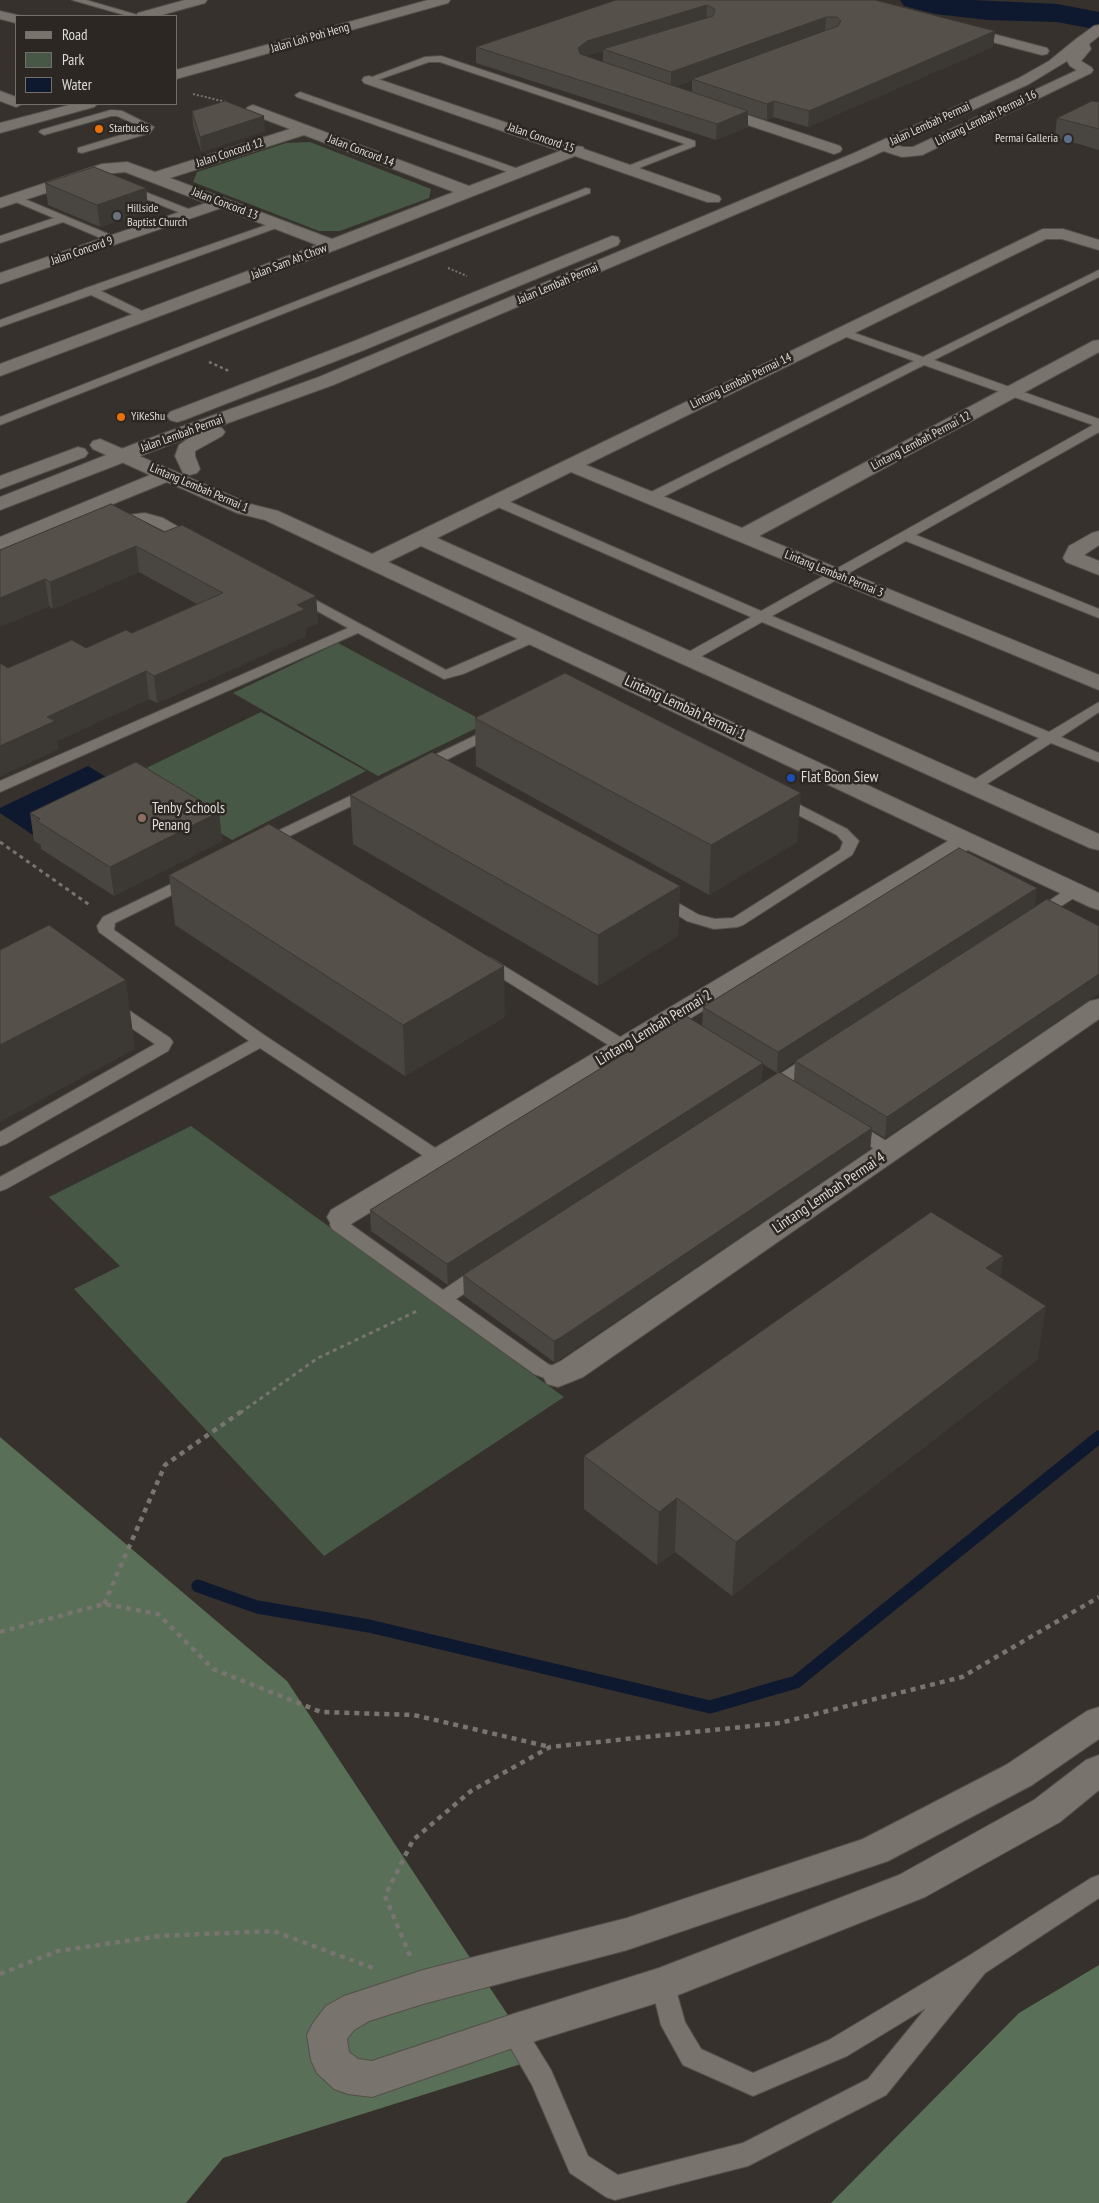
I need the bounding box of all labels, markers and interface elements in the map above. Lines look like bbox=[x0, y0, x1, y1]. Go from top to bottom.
legend bbox=[15, 15, 178, 105]
street label: Jalan Loh Poh Heng bbox=[269, 20, 351, 56]
text: Road bbox=[62, 25, 88, 44]
text: Park bbox=[62, 50, 84, 69]
text: Water bbox=[62, 75, 92, 94]
street label: Lintang Lembah Permai 16 bbox=[933, 87, 1039, 149]
street label: Jalan Lembah Permai bbox=[888, 99, 972, 149]
street label: Jalan Concord 15 bbox=[506, 120, 576, 156]
place label: Starbucks bbox=[109, 122, 149, 136]
marker: Starbucks bbox=[93, 123, 105, 135]
street label: Jalan Concord 14 bbox=[326, 132, 396, 170]
place label: Permai Galleria bbox=[995, 132, 1058, 146]
marker: Permai Galleria bbox=[1062, 133, 1074, 145]
street label: Jalan Concord 12 bbox=[195, 135, 265, 171]
street label: Jalan Concord 13 bbox=[190, 185, 260, 223]
place label: Hillside Baptist Church bbox=[127, 202, 187, 230]
marker: Hillside Baptist Church bbox=[111, 210, 123, 222]
street label: Jalan Concord 9 bbox=[49, 234, 115, 268]
street label: Jalan Sam Ah Chow bbox=[249, 241, 329, 283]
street label: Jalan Lembah Permai bbox=[515, 260, 601, 308]
street label: Lintang Lembah Permai 14 bbox=[688, 350, 794, 412]
street label: Lintang Lembah Permai 12 bbox=[869, 409, 973, 473]
place label: YiKeShu bbox=[131, 410, 165, 424]
marker: YiKeShu bbox=[115, 411, 127, 423]
street label: Jalan Lembah Permai bbox=[139, 412, 225, 456]
street label: Lintang Lembah Permai 1 bbox=[148, 461, 250, 515]
street label: Lintang Lembah Permai 3 bbox=[782, 548, 886, 600]
street label: Lintang Lembah Permai 1 bbox=[621, 672, 749, 744]
place label: Flat Boon Siew bbox=[801, 769, 878, 787]
marker: Flat Boon Siew bbox=[785, 772, 797, 784]
place label: Tenby Schools Penang bbox=[152, 800, 225, 835]
marker: Tenby Schools Penang bbox=[136, 812, 148, 824]
street label: Lintang Lembah Permai 2 bbox=[593, 986, 715, 1070]
street label: Lintang Lembah Permai 4 bbox=[769, 1149, 889, 1237]

